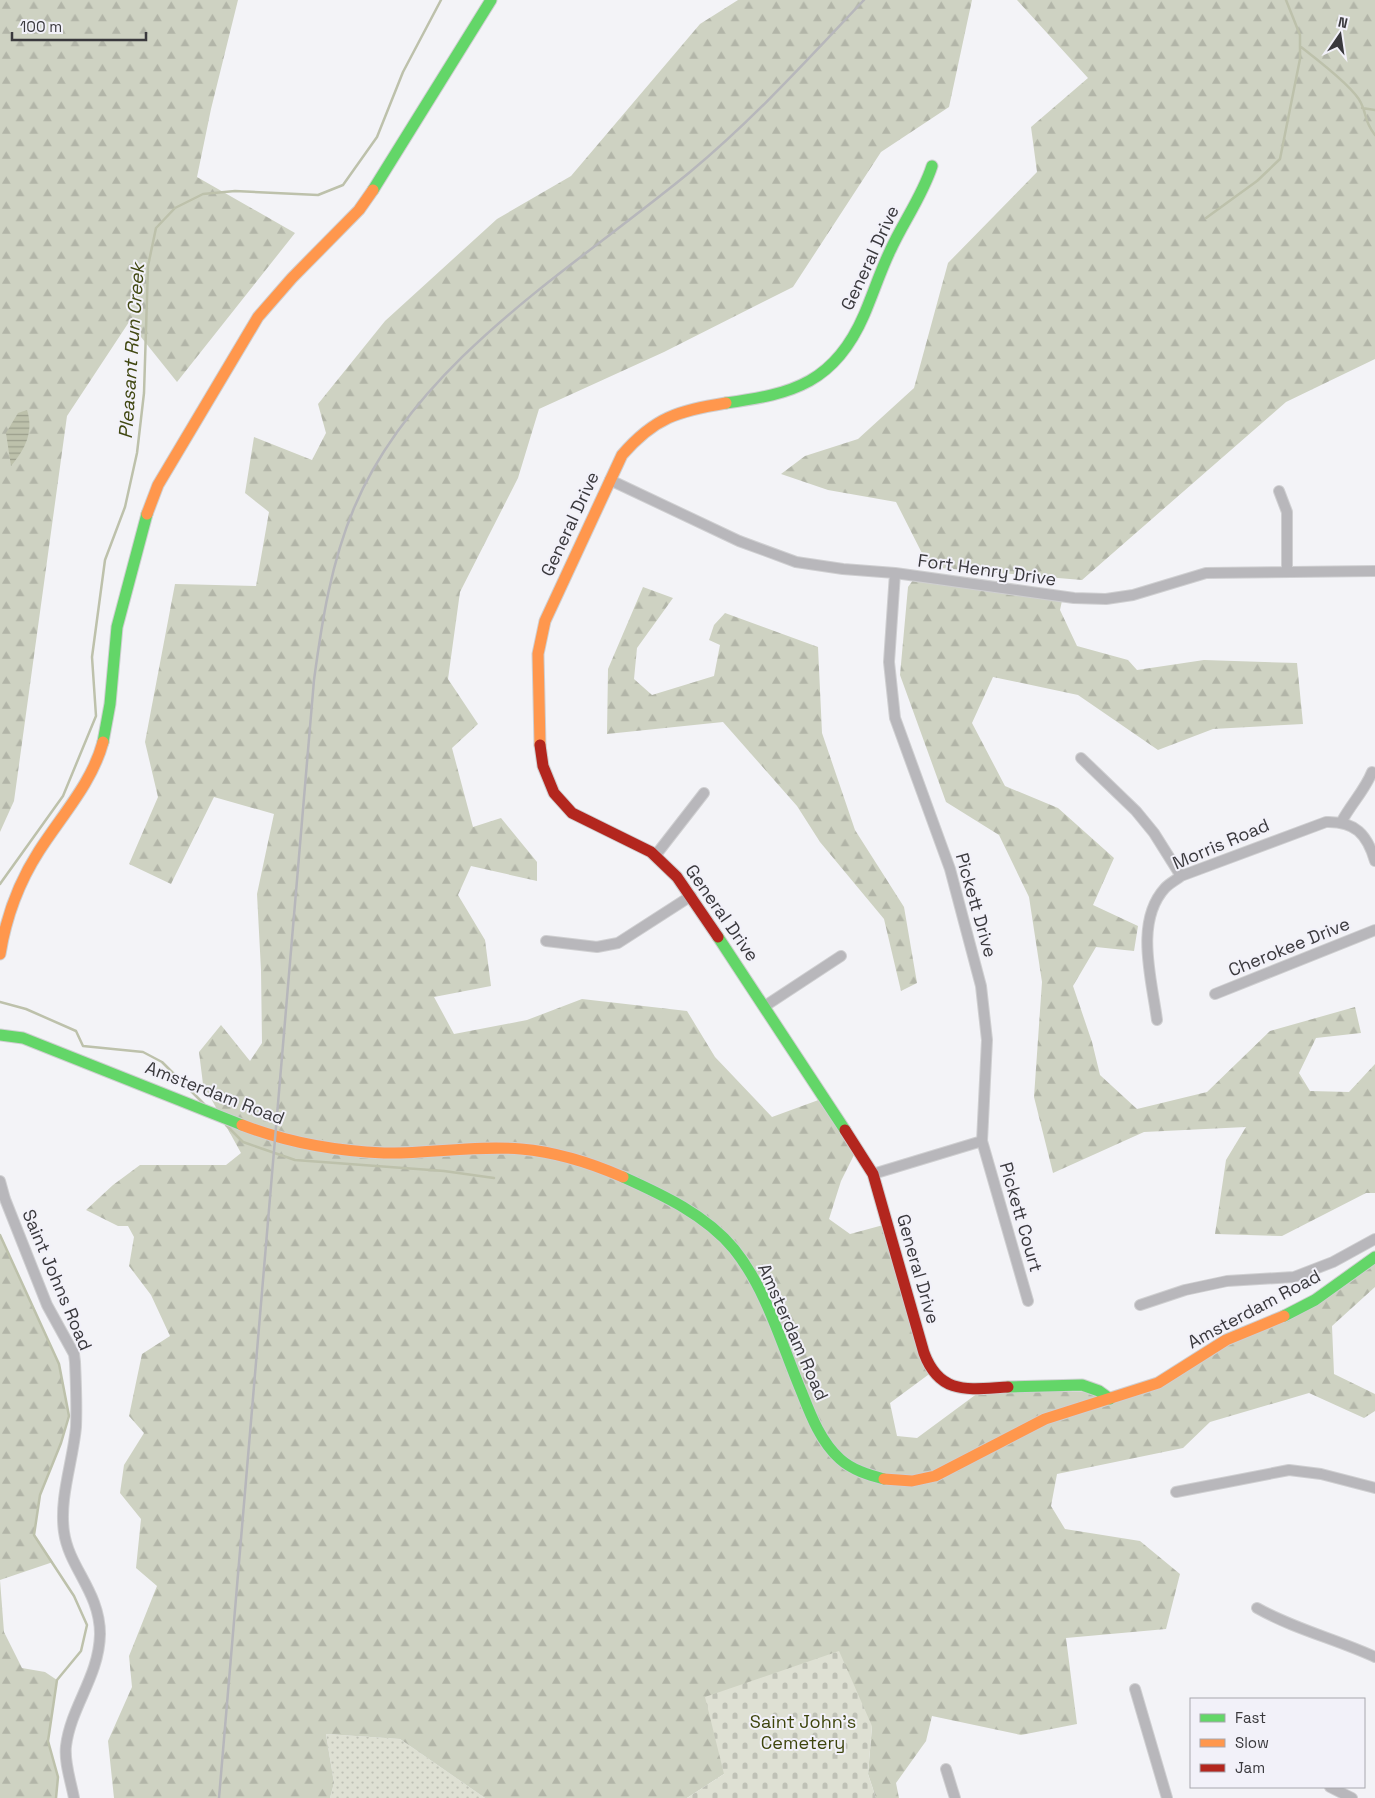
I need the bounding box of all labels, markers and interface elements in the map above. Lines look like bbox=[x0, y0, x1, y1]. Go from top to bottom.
scale bar bbox=[12, 10, 146, 42]
north arrow bbox=[1315, 10, 1365, 60]
text: N bbox=[1336, 13, 1350, 32]
text: 100 m bbox=[20, 17, 62, 36]
street label: General Drive bbox=[835, 202, 904, 314]
water label: Pleasant Run Creek bbox=[113, 260, 150, 440]
street label: General Drive bbox=[535, 468, 604, 580]
street label: Fort Henry Drive bbox=[916, 548, 1058, 591]
street label: Morris Road bbox=[1169, 813, 1273, 874]
street label: Pickett Drive bbox=[951, 850, 1002, 960]
street label: General Drive bbox=[681, 860, 764, 966]
street label: Cherokee Drive bbox=[1225, 912, 1353, 981]
street label: Amsterdam Road bbox=[142, 1055, 288, 1130]
street label: Pickett Court bbox=[995, 1159, 1048, 1275]
street label: Saint Johns Road bbox=[17, 1206, 98, 1354]
street label: General Drive bbox=[892, 1211, 945, 1326]
street label: Amsterdam Road bbox=[753, 1260, 834, 1404]
street label: Amsterdam Road bbox=[1183, 1264, 1324, 1353]
legend bbox=[1190, 1698, 1365, 1788]
text: Fast bbox=[1235, 1708, 1266, 1727]
park label: Saint John’s Cemetery bbox=[750, 1710, 856, 1754]
text: Slow bbox=[1235, 1733, 1269, 1752]
text: Jam bbox=[1235, 1758, 1265, 1777]

